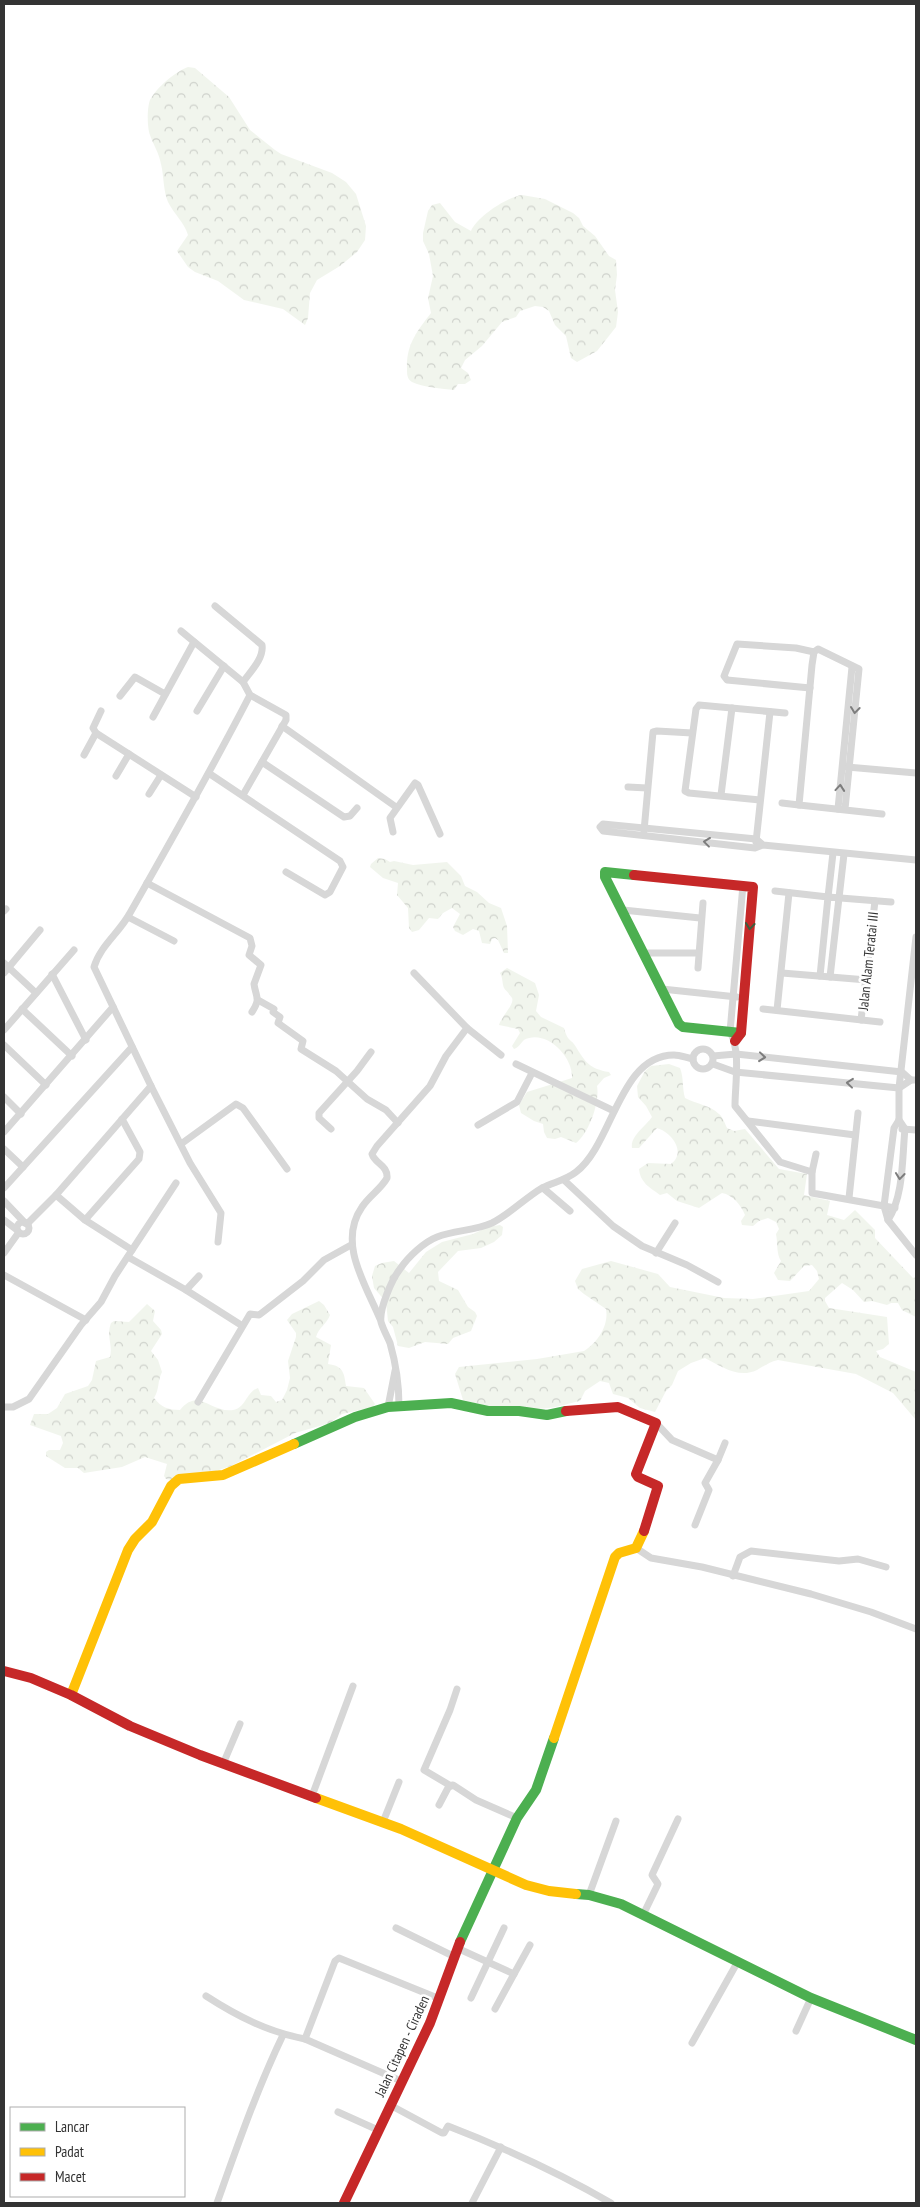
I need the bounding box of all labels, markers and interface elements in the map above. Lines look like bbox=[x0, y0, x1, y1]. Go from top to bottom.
one-way arrow bbox=[850, 706, 861, 714]
one-way arrow bbox=[834, 784, 845, 792]
one-way arrow bbox=[703, 837, 711, 848]
street label: Jalan Alam Teratai III bbox=[854, 911, 882, 1012]
one-way arrow bbox=[745, 922, 756, 930]
one-way arrow bbox=[758, 1051, 766, 1062]
one-way arrow bbox=[846, 1078, 854, 1089]
one-way arrow bbox=[895, 1172, 906, 1180]
street label: Jalan Citapen - Ciraden bbox=[370, 1992, 433, 2100]
legend bbox=[10, 2107, 185, 2197]
text: Lancar bbox=[55, 2117, 90, 2136]
text: Padat bbox=[55, 2142, 84, 2161]
text: Macet bbox=[55, 2167, 86, 2186]

